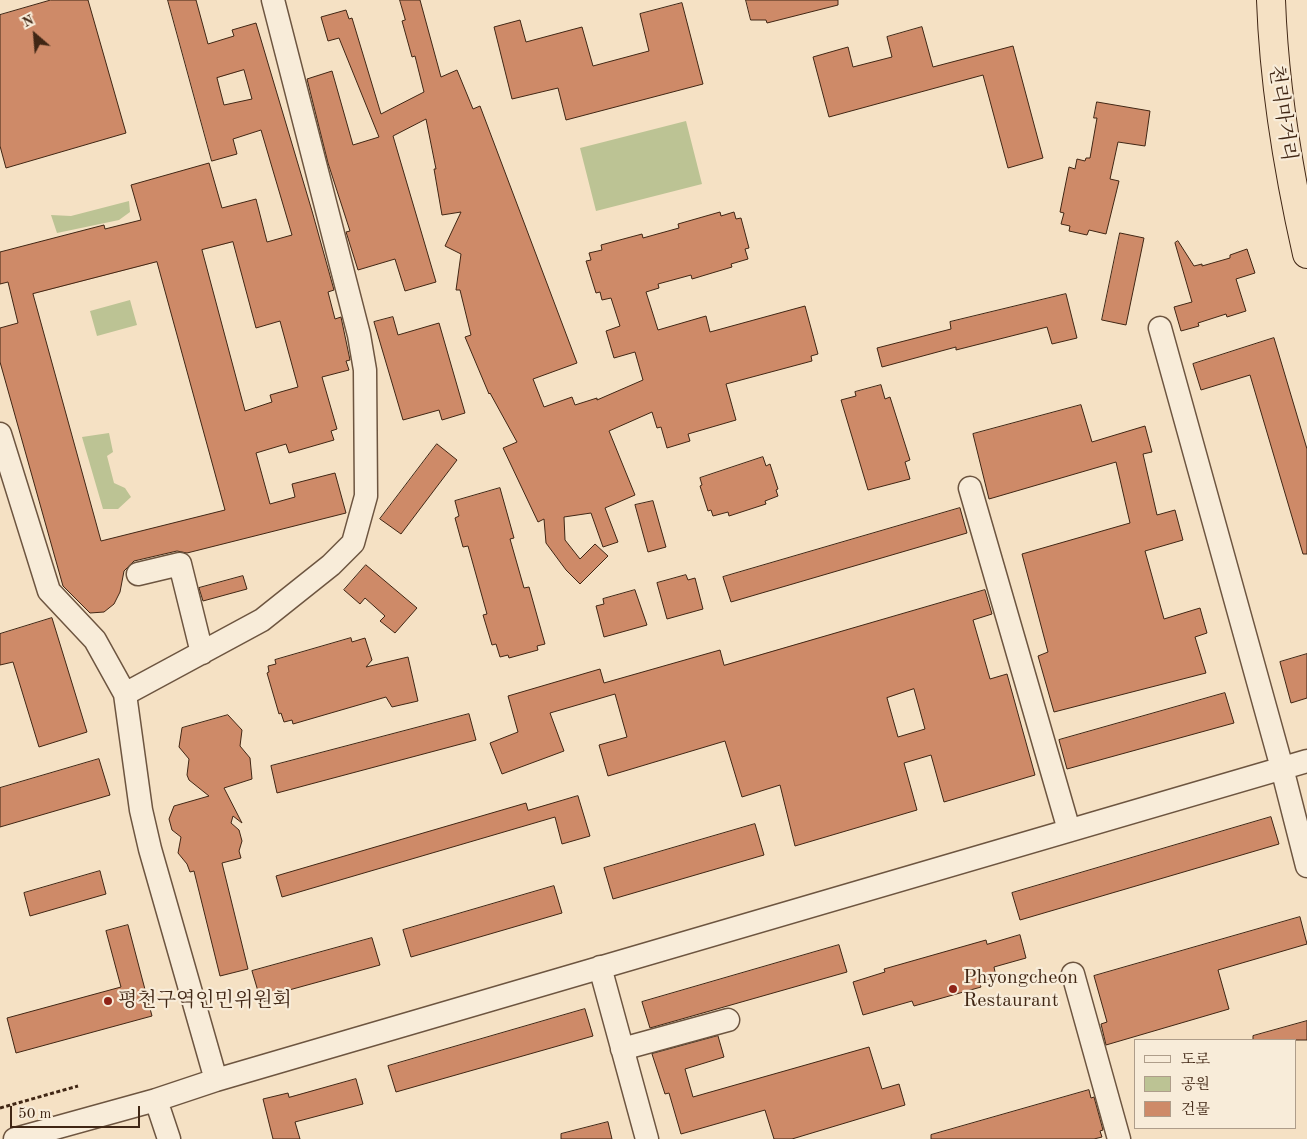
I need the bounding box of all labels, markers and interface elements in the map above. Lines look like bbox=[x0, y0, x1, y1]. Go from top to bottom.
north arrow bbox=[10, 10, 60, 60]
text: N bbox=[20, 13, 36, 30]
street label: 천리마거리 bbox=[1263, 64, 1301, 162]
place label: Phyongcheon Restaurant bbox=[963, 966, 1078, 1013]
marker: Phyongcheon Restaurant bbox=[947, 983, 959, 995]
place label: 평천구역인민위원회 bbox=[118, 989, 292, 1013]
marker: 평천구역인민위원회 bbox=[102, 995, 114, 1007]
legend bbox=[1134, 1039, 1297, 1129]
text: 도로 bbox=[1181, 1053, 1210, 1068]
text: 공원 bbox=[1181, 1078, 1210, 1093]
scale bar bbox=[12, 1096, 142, 1128]
text: 건물 bbox=[1181, 1103, 1210, 1118]
text: 50 m bbox=[18, 1107, 52, 1122]

